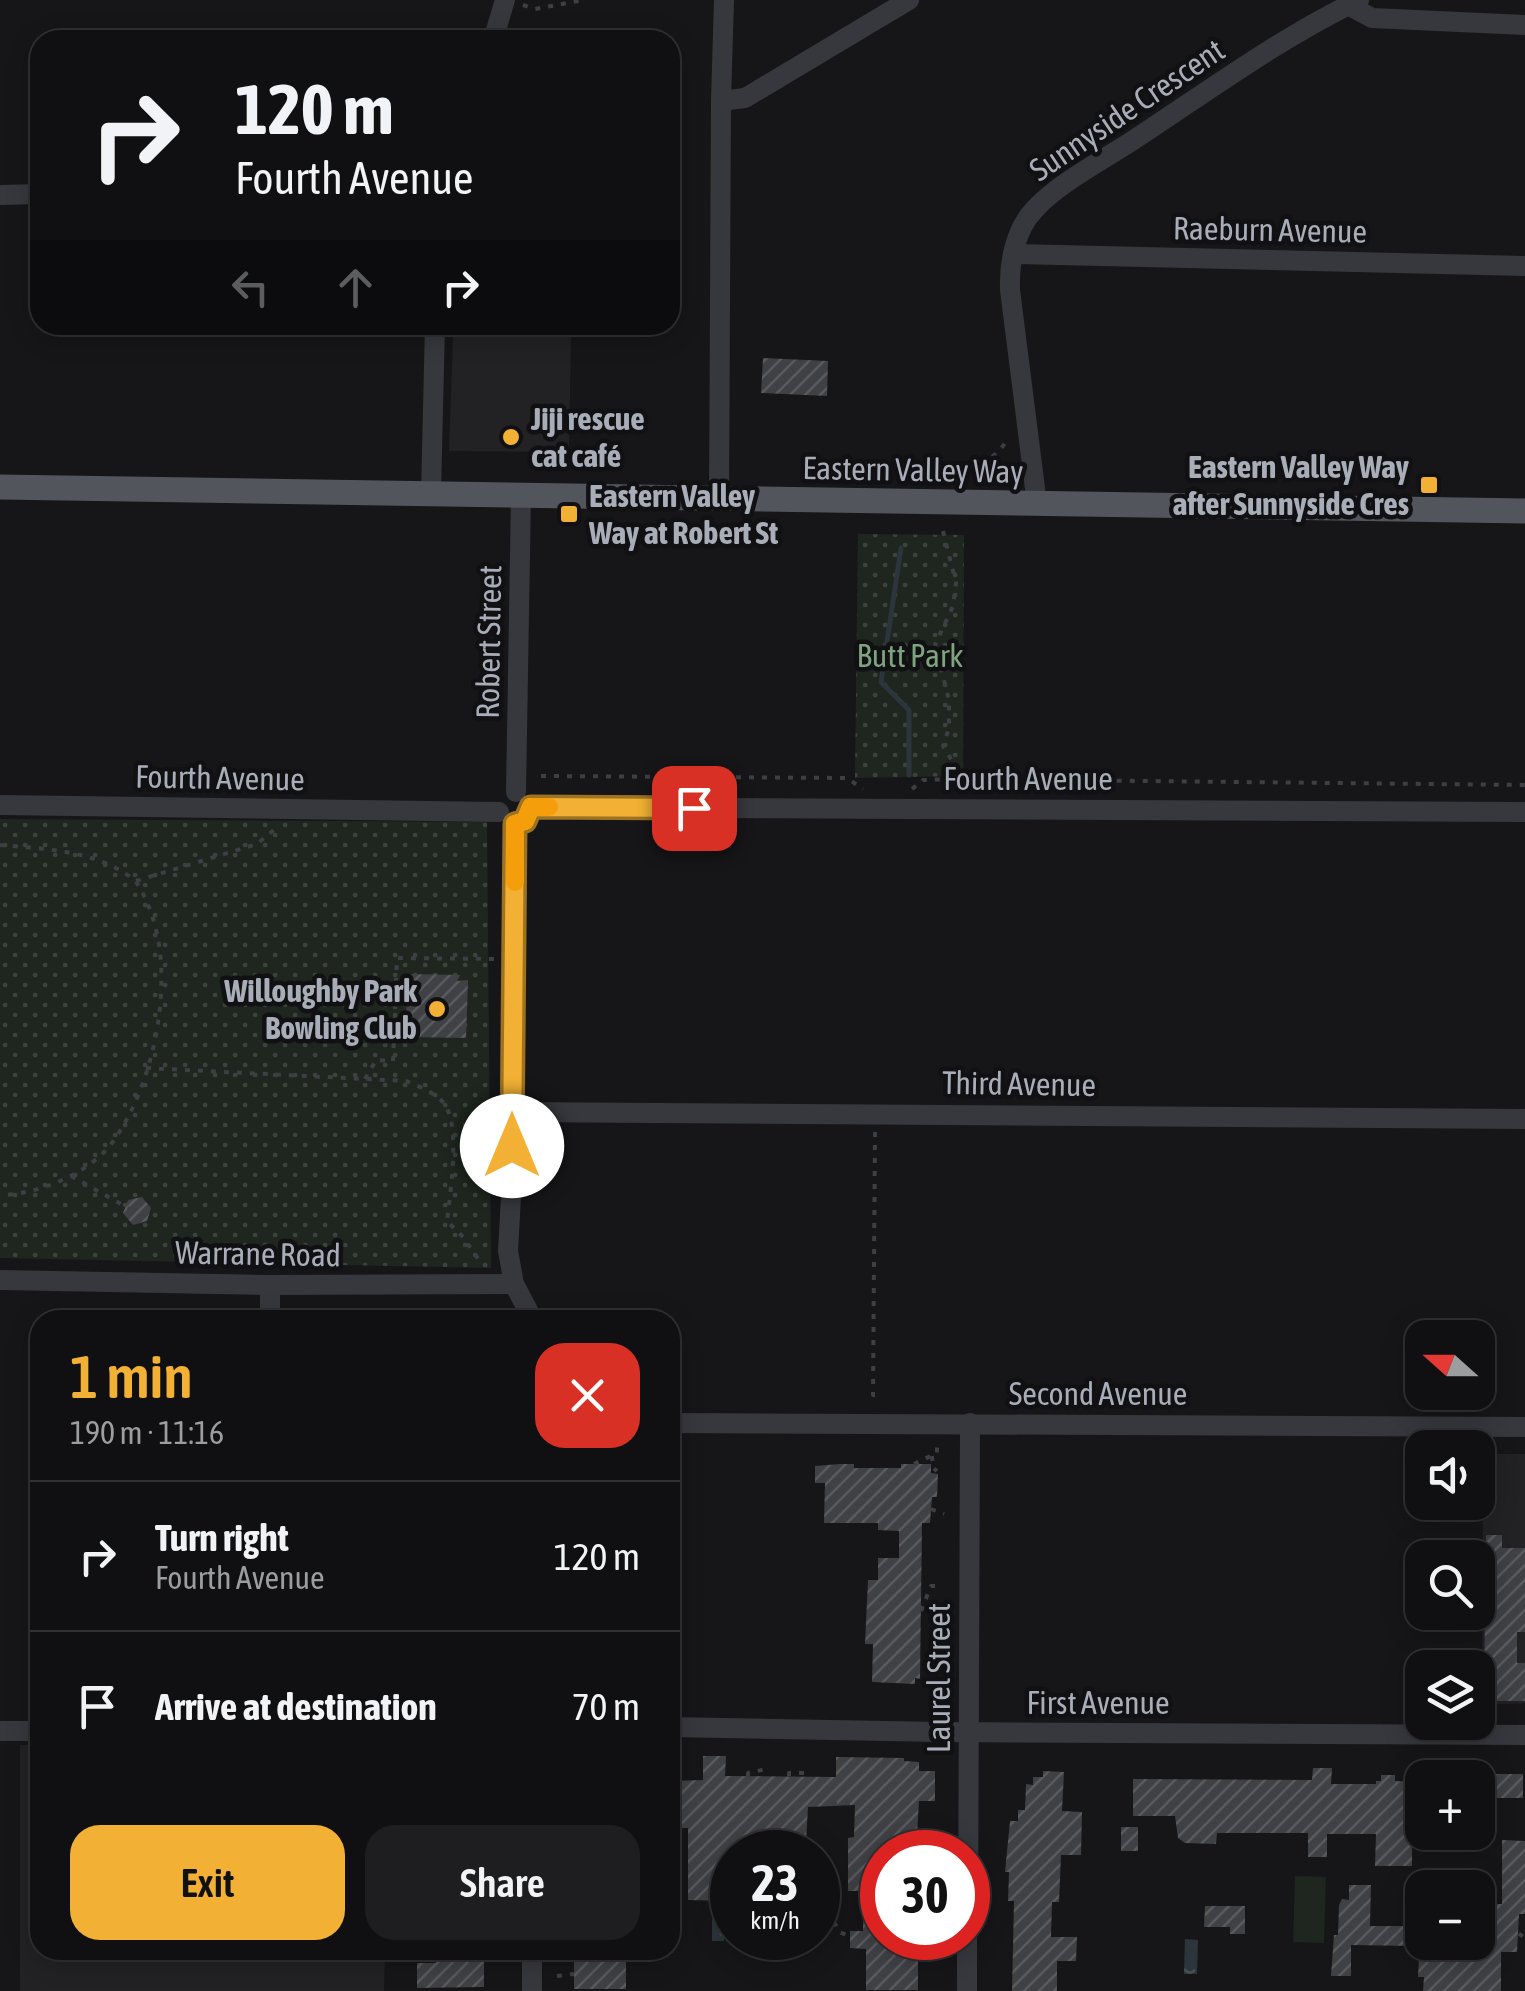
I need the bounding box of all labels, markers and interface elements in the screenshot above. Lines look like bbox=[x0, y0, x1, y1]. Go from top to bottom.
street label: Sunnyside Crescent bbox=[1022, 31, 1231, 188]
text: 120 m bbox=[235, 69, 394, 149]
icon: right bbox=[70, 70, 200, 200]
text: Fourth Avenue bbox=[235, 152, 473, 204]
street label: Raeburn Avenue bbox=[1173, 209, 1367, 250]
icon: left bbox=[223, 260, 278, 315]
icon: ahead bbox=[328, 260, 383, 315]
icon: right bbox=[433, 260, 488, 315]
place label: Jiji rescue cat café bbox=[530, 400, 645, 474]
marker: Jiji rescue cat café bbox=[500, 426, 522, 448]
place label: Eastern Valley Way after Sunnyside Cres bbox=[1173, 448, 1410, 522]
street label: Eastern Valley Way bbox=[802, 449, 1024, 490]
marker: Eastern Valley Way after Sunnyside Cres bbox=[1418, 474, 1440, 496]
place label: Eastern Valley Way at Robert St bbox=[588, 477, 779, 551]
marker: Eastern Valley Way at Robert St bbox=[558, 503, 580, 525]
street label: Robert Street bbox=[469, 565, 508, 719]
park label: Butt Park bbox=[857, 637, 963, 674]
street label: Fourth Avenue bbox=[135, 758, 305, 797]
street label: Fourth Avenue bbox=[943, 760, 1113, 797]
pin bbox=[652, 766, 737, 851]
icon: arrive bbox=[667, 781, 722, 836]
place label: Willoughby Park Bowling Club bbox=[223, 972, 418, 1046]
marker: Willoughby Park Bowling Club bbox=[426, 998, 448, 1020]
street label: Third Avenue bbox=[942, 1064, 1096, 1103]
position arrow bbox=[460, 1094, 564, 1198]
street label: Warrane Road bbox=[175, 1234, 341, 1273]
north arrow bbox=[1405, 1320, 1495, 1410]
map controls bbox=[1405, 1320, 1495, 1960]
text: 1 min bbox=[70, 1342, 193, 1411]
button: close bbox=[535, 1343, 640, 1448]
street label: Second Avenue bbox=[1009, 1375, 1187, 1412]
text: 190 m · 11:16 bbox=[70, 1414, 224, 1451]
button: sound bbox=[1405, 1430, 1495, 1520]
text: Turn right bbox=[155, 1516, 289, 1559]
icon: right bbox=[70, 1529, 125, 1584]
text: 120 m bbox=[554, 1535, 640, 1578]
button: search bbox=[1405, 1540, 1495, 1630]
text: Fourth Avenue bbox=[155, 1559, 325, 1596]
street label: Laurel Street bbox=[920, 1603, 957, 1753]
button: layers bbox=[1405, 1650, 1495, 1740]
icon: arrive bbox=[70, 1679, 125, 1734]
street label: First Avenue bbox=[1026, 1684, 1170, 1721]
text: Arrive at destination bbox=[155, 1685, 437, 1728]
text: 70 m bbox=[572, 1685, 640, 1728]
button: + bbox=[1405, 1760, 1495, 1850]
button: Exit bbox=[70, 1825, 345, 1940]
button: Share bbox=[365, 1825, 640, 1940]
speed limit sign: 30 bbox=[860, 1830, 990, 1960]
text: 23 bbox=[751, 1854, 798, 1912]
button: − bbox=[1405, 1870, 1495, 1960]
text: km/h bbox=[750, 1906, 800, 1934]

